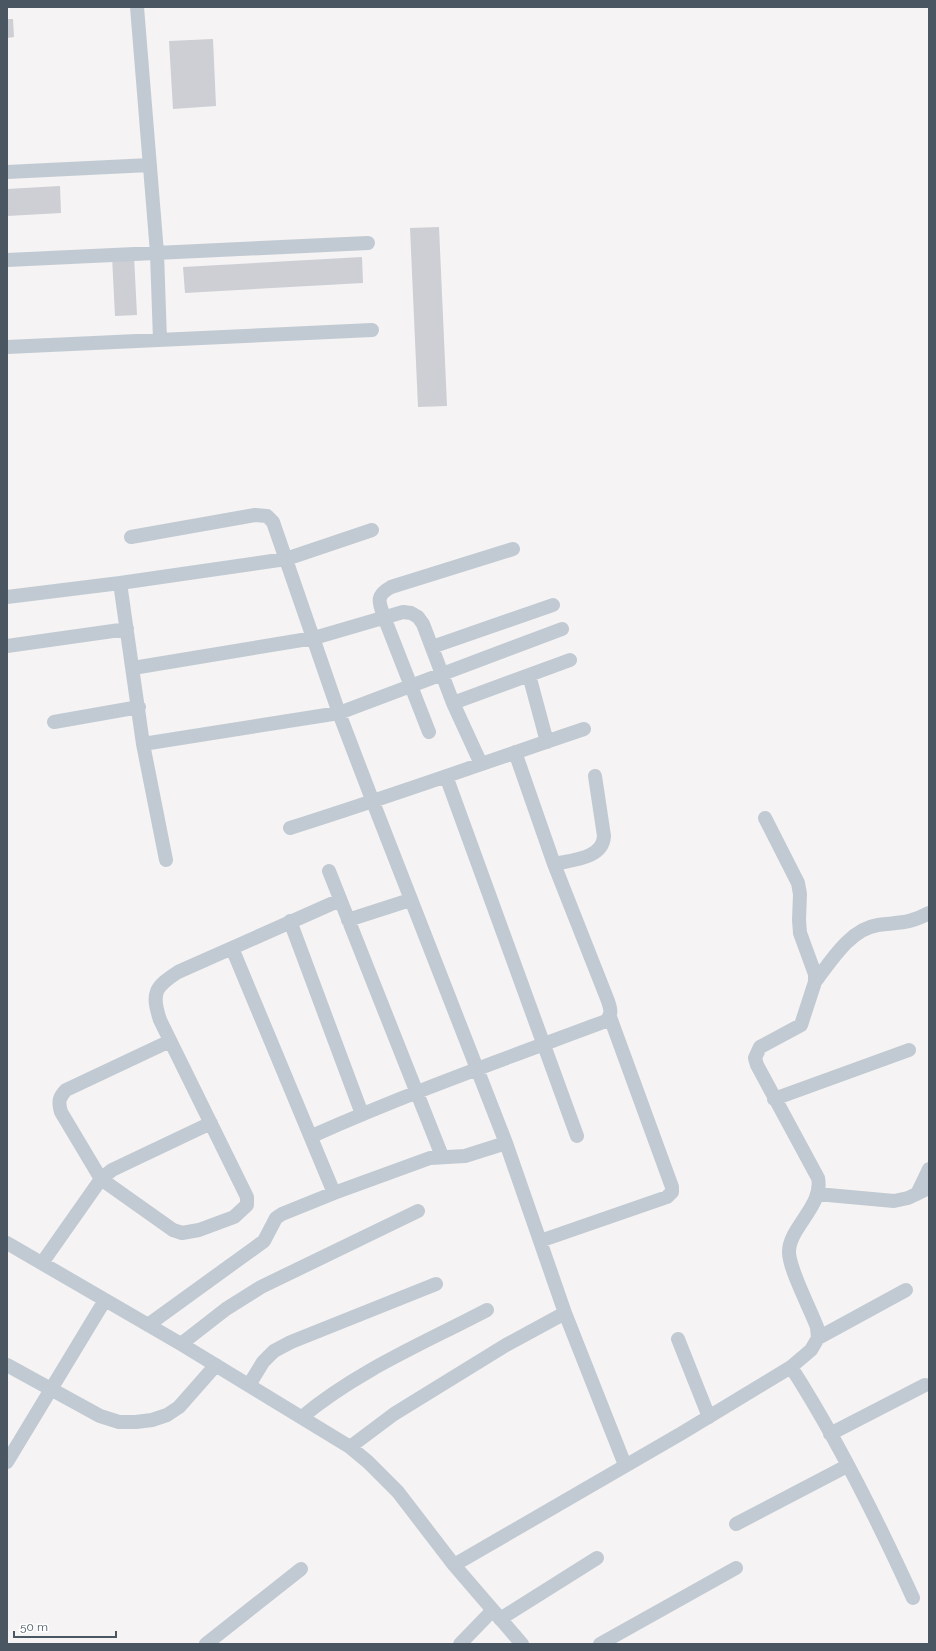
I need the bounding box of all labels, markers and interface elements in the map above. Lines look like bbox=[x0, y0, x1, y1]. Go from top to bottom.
scale bar bbox=[14, 1613, 116, 1639]
text: 50 m bbox=[20, 1620, 48, 1634]

